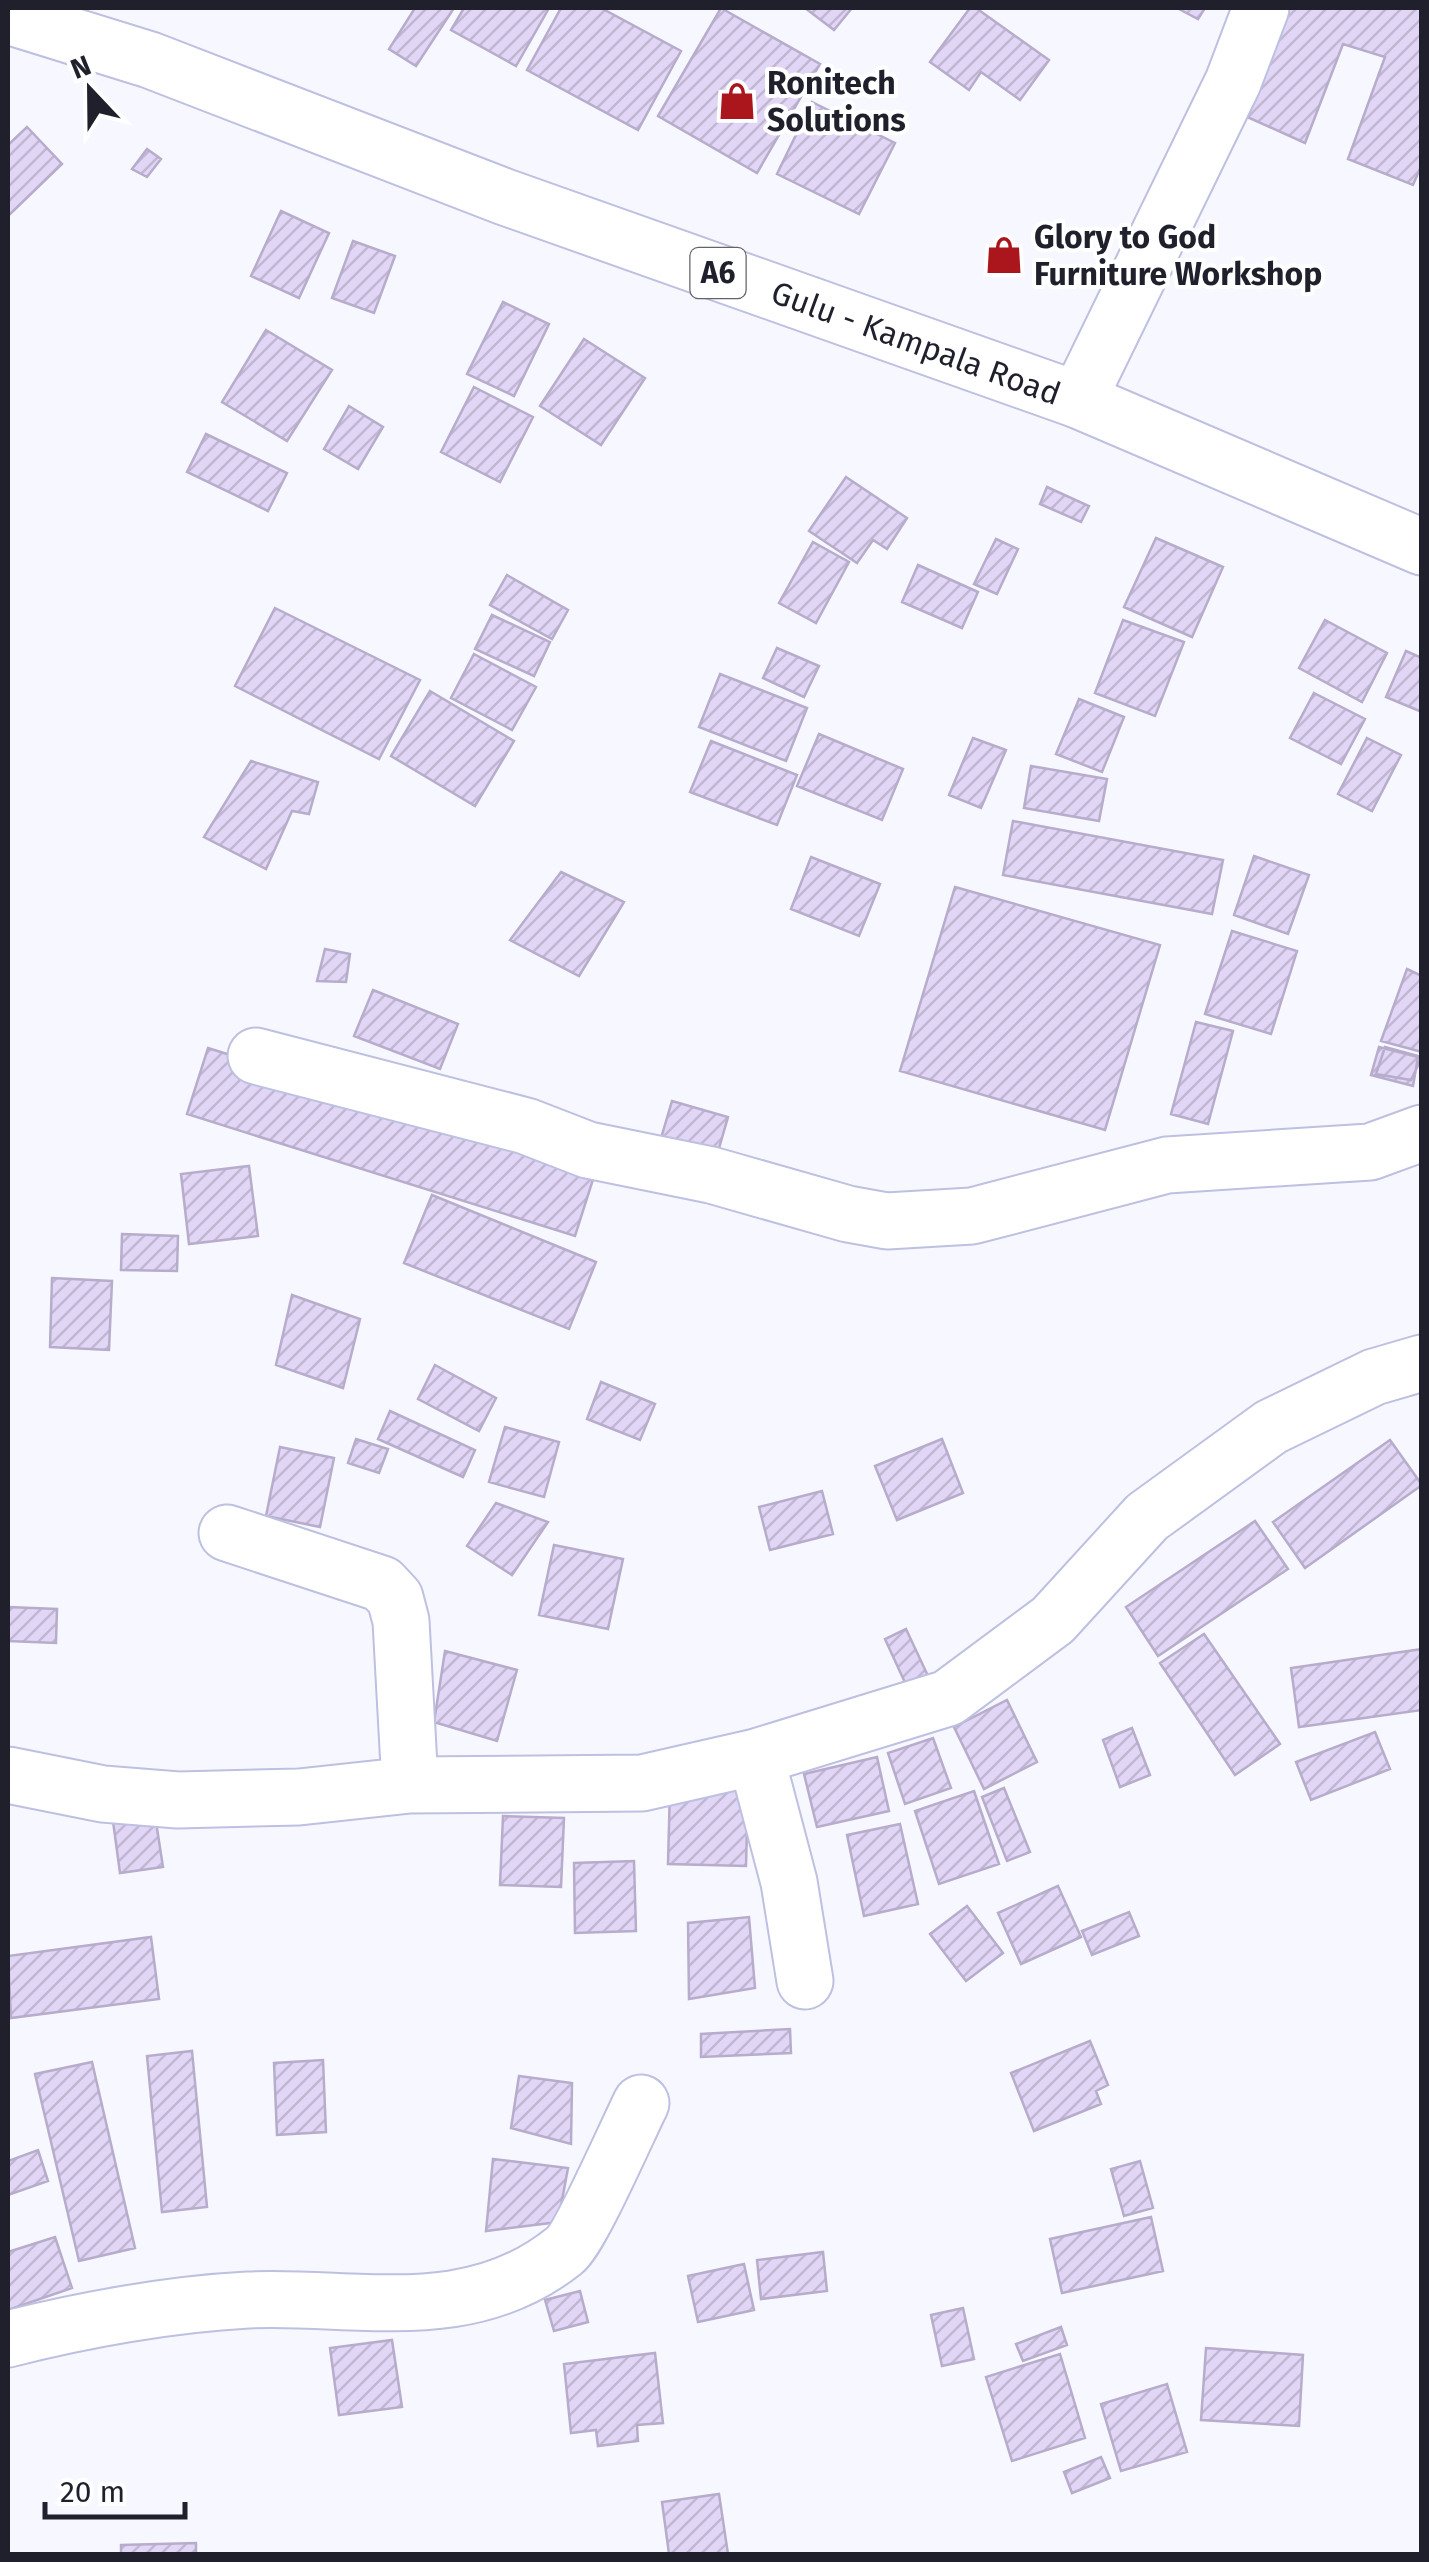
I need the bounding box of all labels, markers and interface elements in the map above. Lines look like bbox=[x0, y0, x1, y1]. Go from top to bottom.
north arrow bbox=[40, 40, 140, 140]
text: N bbox=[66, 49, 96, 86]
place label: Ronitech Solutions bbox=[767, 64, 906, 139]
shop icon: Ronitech Solutions bbox=[716, 80, 758, 122]
place label: Glory to God Furniture Workshop bbox=[1034, 218, 1322, 293]
shop icon: Glory to God Furniture Workshop bbox=[983, 234, 1025, 276]
road number: A6 bbox=[690, 248, 746, 298]
street label: Gulu - Kampala Road bbox=[766, 273, 1066, 413]
scale bar bbox=[45, 2457, 185, 2519]
text: 20 m bbox=[60, 2474, 125, 2510]

